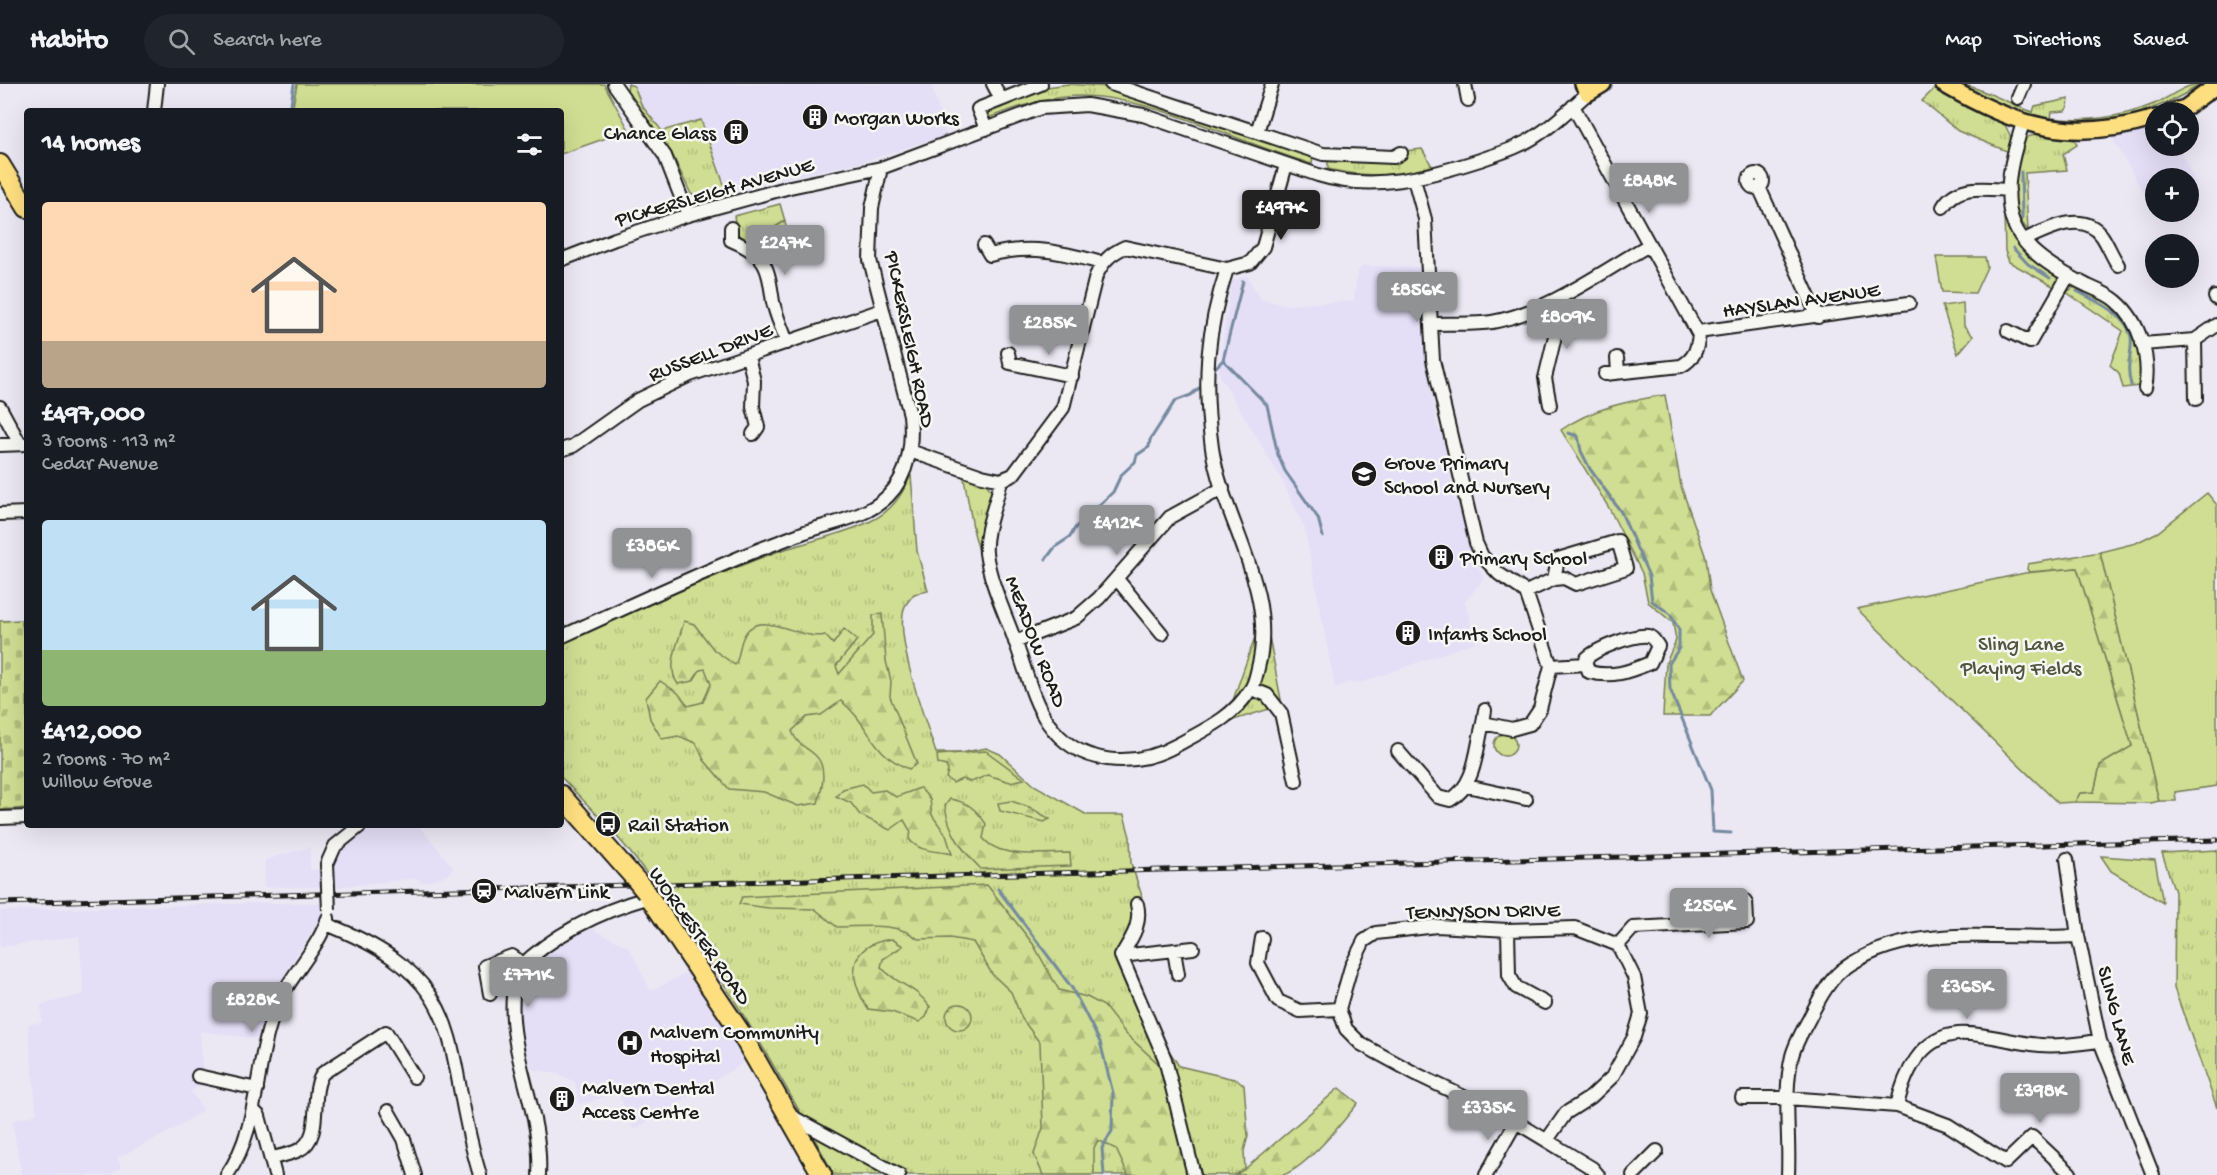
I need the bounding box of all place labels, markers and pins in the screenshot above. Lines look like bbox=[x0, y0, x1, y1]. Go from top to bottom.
building icon: Morgan Works bbox=[800, 102, 830, 132]
place label: Morgan Works bbox=[834, 108, 960, 133]
building icon: Chance Glass bbox=[721, 117, 751, 147]
place label: Chance Glass bbox=[604, 123, 717, 148]
pin: £848K bbox=[1607, 163, 1691, 214]
pin: £497K bbox=[1239, 190, 1323, 241]
pin: £247K bbox=[743, 225, 827, 276]
pin: £856K bbox=[1375, 272, 1459, 323]
pin: £809K bbox=[1525, 299, 1609, 350]
pin: £285K bbox=[1007, 305, 1091, 356]
place label: Grove Primary School and Nursery bbox=[1384, 453, 1550, 502]
school or university icon: Grove Primary School and Nursery bbox=[1349, 459, 1379, 489]
pin: £412K bbox=[1075, 505, 1159, 556]
pin: £386K bbox=[610, 528, 694, 579]
building icon: Primary School bbox=[1426, 542, 1456, 572]
place label: Primary School bbox=[1459, 548, 1587, 573]
building icon: Infants School bbox=[1393, 618, 1423, 648]
place label: Infants School bbox=[1428, 624, 1547, 649]
bus stop icon: Rail Station bbox=[593, 809, 623, 839]
place label: Rail Station bbox=[628, 815, 729, 840]
station icon: Malvern Link bbox=[469, 876, 499, 906]
place label: Malvern Link bbox=[504, 882, 612, 907]
pin: £256K bbox=[1667, 888, 1751, 939]
pin: £771K bbox=[486, 957, 570, 1008]
pin: £365K bbox=[1925, 969, 2009, 1020]
pin: £828K bbox=[210, 982, 294, 1033]
place label: Malvern Community Hospital bbox=[650, 1022, 819, 1071]
hospital icon: Malvern Community Hospital bbox=[615, 1028, 645, 1058]
pin: £398K bbox=[1998, 1073, 2082, 1124]
place label: Malvern Dental Access Centre bbox=[582, 1078, 715, 1127]
building icon: Malvern Dental Access Centre bbox=[547, 1084, 577, 1114]
pin: £335K bbox=[1446, 1090, 1530, 1141]

